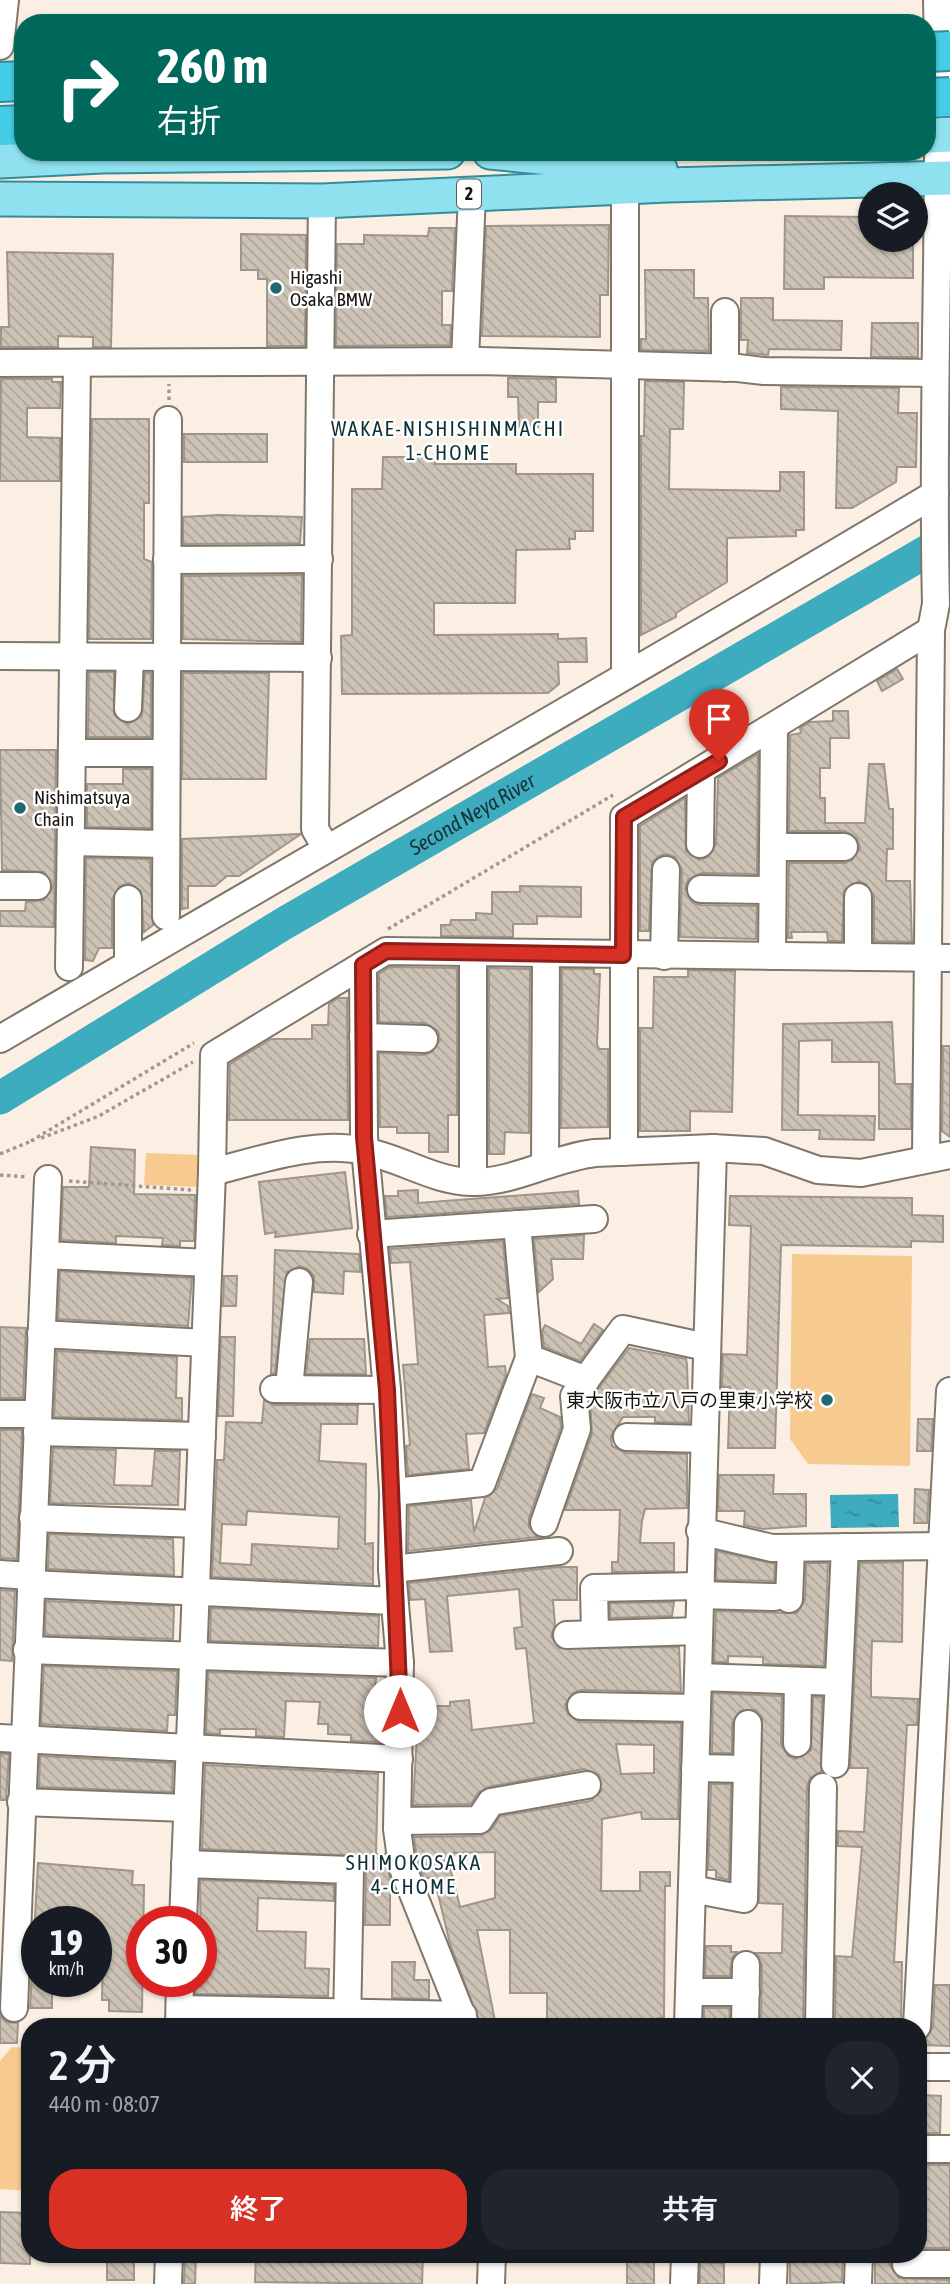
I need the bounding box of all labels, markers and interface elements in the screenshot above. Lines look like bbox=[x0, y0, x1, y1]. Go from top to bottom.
text: 260 m bbox=[157, 37, 268, 93]
icon: right bbox=[42, 42, 133, 133]
text: 右折 bbox=[157, 102, 221, 139]
road number: 2 bbox=[457, 180, 481, 209]
map controls bbox=[858, 182, 928, 252]
button: layers bbox=[858, 182, 928, 252]
place label: Higashi Osaka BMW bbox=[290, 266, 372, 310]
marker: Higashi Osaka BMW bbox=[268, 280, 284, 296]
district label: WAKAE-NISHISHINMACHI 1-CHOME bbox=[331, 416, 565, 464]
pin bbox=[689, 689, 749, 761]
icon: arrive bbox=[700, 700, 738, 738]
water label: Second Neya River bbox=[404, 767, 540, 860]
place label: Nishimatsuya Chain bbox=[34, 786, 130, 830]
marker: Nishimatsuya Chain bbox=[12, 800, 28, 816]
place label: 東大阪市立八戸の里東小学校 bbox=[566, 1389, 813, 1411]
marker: 東大阪市立八戸の里東小学校 bbox=[819, 1392, 835, 1408]
position arrow bbox=[363, 1674, 437, 1748]
district label: SHIMOKOSAKA 4-CHOME bbox=[346, 1850, 482, 1898]
speed limit sign: 30 bbox=[126, 1906, 217, 1997]
text: 19 bbox=[50, 1922, 83, 1962]
text: km/h bbox=[49, 1958, 84, 1979]
text: 2 分 bbox=[49, 2041, 117, 2089]
button: close bbox=[825, 2041, 899, 2115]
text: 440 m · 08:07 bbox=[49, 2091, 160, 2117]
button: 終了 bbox=[49, 2169, 467, 2249]
button: 共有 bbox=[481, 2169, 899, 2249]

